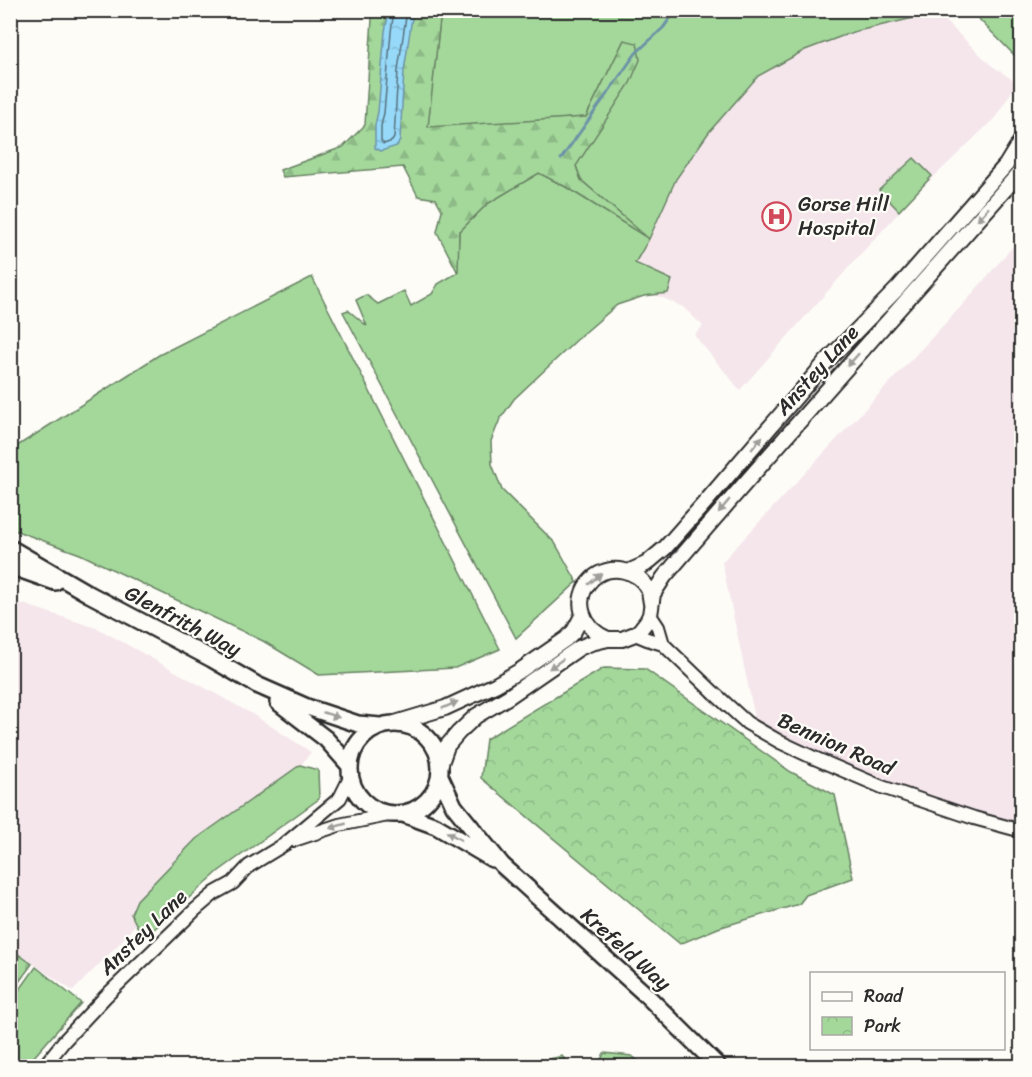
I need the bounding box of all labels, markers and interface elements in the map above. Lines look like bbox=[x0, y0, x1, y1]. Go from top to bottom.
place label: Gorse Hill Hospital bbox=[798, 185, 890, 247]
hospital icon: Gorse Hill Hospital bbox=[761, 200, 793, 232]
one-way arrow bbox=[977, 206, 990, 221]
street label: Anstey Lane bbox=[765, 316, 869, 425]
one-way arrow bbox=[847, 352, 860, 367]
one-way arrow bbox=[750, 436, 763, 451]
one-way arrow bbox=[718, 498, 731, 514]
one-way arrow bbox=[587, 572, 603, 585]
street label: Glenfrith Way bbox=[118, 574, 249, 668]
one-way arrow bbox=[549, 658, 565, 670]
one-way arrow bbox=[442, 701, 459, 710]
street label: Bennion Road bbox=[771, 701, 902, 788]
one-way arrow bbox=[322, 711, 340, 720]
one-way arrow bbox=[329, 822, 347, 831]
one-way arrow bbox=[446, 831, 462, 842]
street label: Anstey Lane bbox=[89, 879, 197, 985]
street label: Krefeld Way bbox=[572, 897, 680, 1001]
legend bbox=[810, 972, 1005, 1050]
text: Road bbox=[864, 980, 904, 1012]
text: Park bbox=[864, 1010, 901, 1042]

